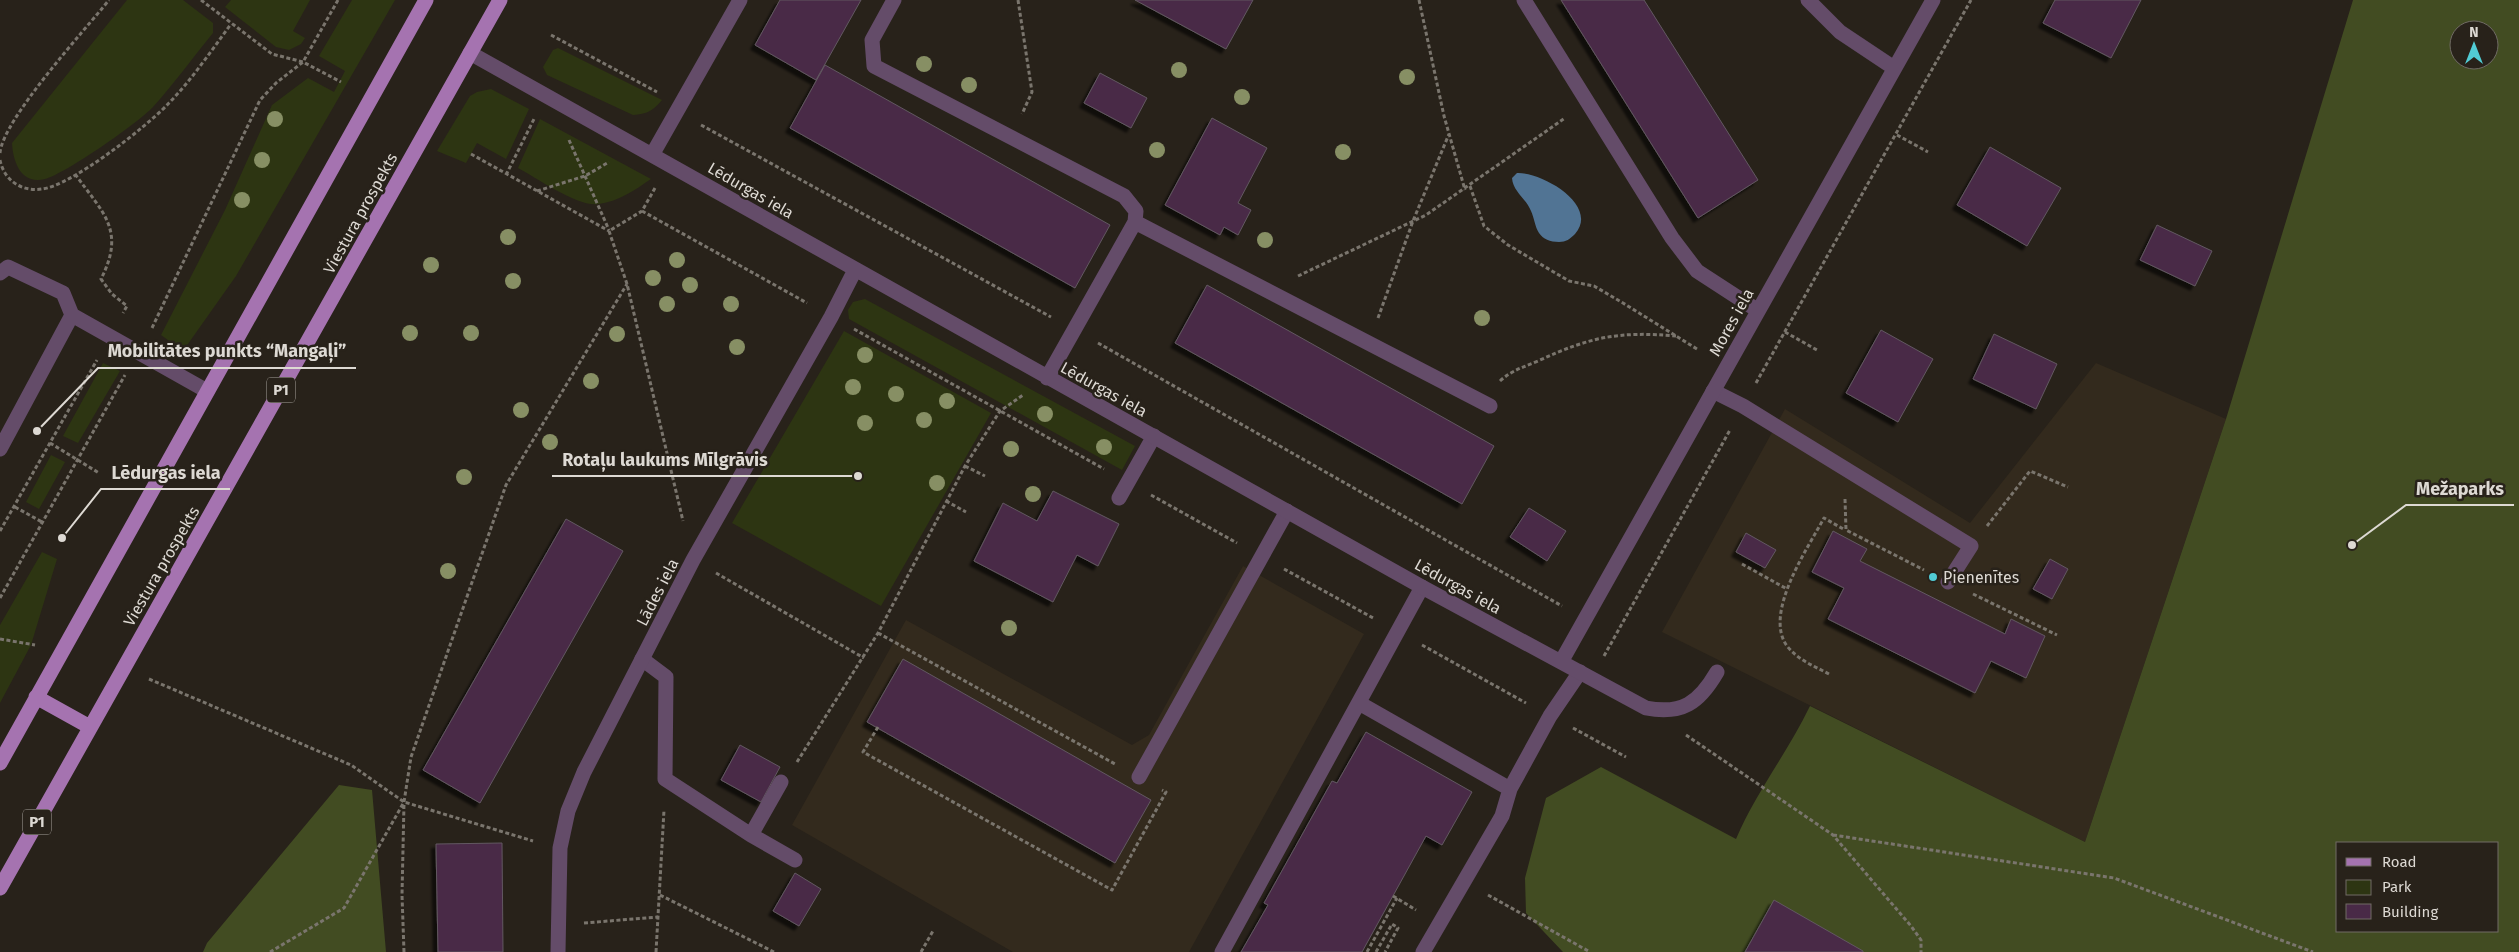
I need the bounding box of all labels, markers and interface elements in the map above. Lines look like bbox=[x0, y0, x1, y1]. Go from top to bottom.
north arrow bbox=[2449, 20, 2499, 70]
text: N bbox=[2469, 24, 2479, 41]
street label: Viestura prospekts bbox=[319, 150, 401, 277]
street label: Lēdurgas iela bbox=[704, 158, 797, 223]
street label: Mores iela bbox=[1705, 285, 1758, 359]
callout: Mobilitātes punkts “Mangaļi” bbox=[98, 335, 356, 368]
text: Mobilitātes punkts “Mangaļi” bbox=[108, 340, 346, 363]
street label: Lēdurgas iela bbox=[1057, 358, 1150, 421]
road number: P1 bbox=[267, 378, 295, 402]
callout: Rotaļu laukums Mīlgrāvis bbox=[552, 443, 778, 476]
text: Rotaļu laukums Mīlgrāvis bbox=[562, 449, 768, 472]
callout: Lēdurgas iela bbox=[101, 456, 230, 489]
text: Lēdurgas iela bbox=[111, 462, 221, 484]
callout: Mežaparks bbox=[2406, 472, 2514, 505]
text: Mežaparks bbox=[2416, 478, 2504, 500]
street label: Viestura prospekts bbox=[119, 503, 203, 629]
street label: Lādes iela bbox=[632, 555, 682, 629]
street label: Lēdurgas iela bbox=[1411, 555, 1504, 618]
place label: Pienenītes bbox=[1943, 568, 2019, 587]
marker: Pienenītes bbox=[1927, 571, 1939, 583]
road number: P1 bbox=[23, 810, 51, 834]
legend bbox=[2336, 842, 2499, 932]
text: Road bbox=[2382, 853, 2417, 871]
text: Park bbox=[2382, 878, 2412, 896]
text: Building bbox=[2382, 903, 2438, 921]

